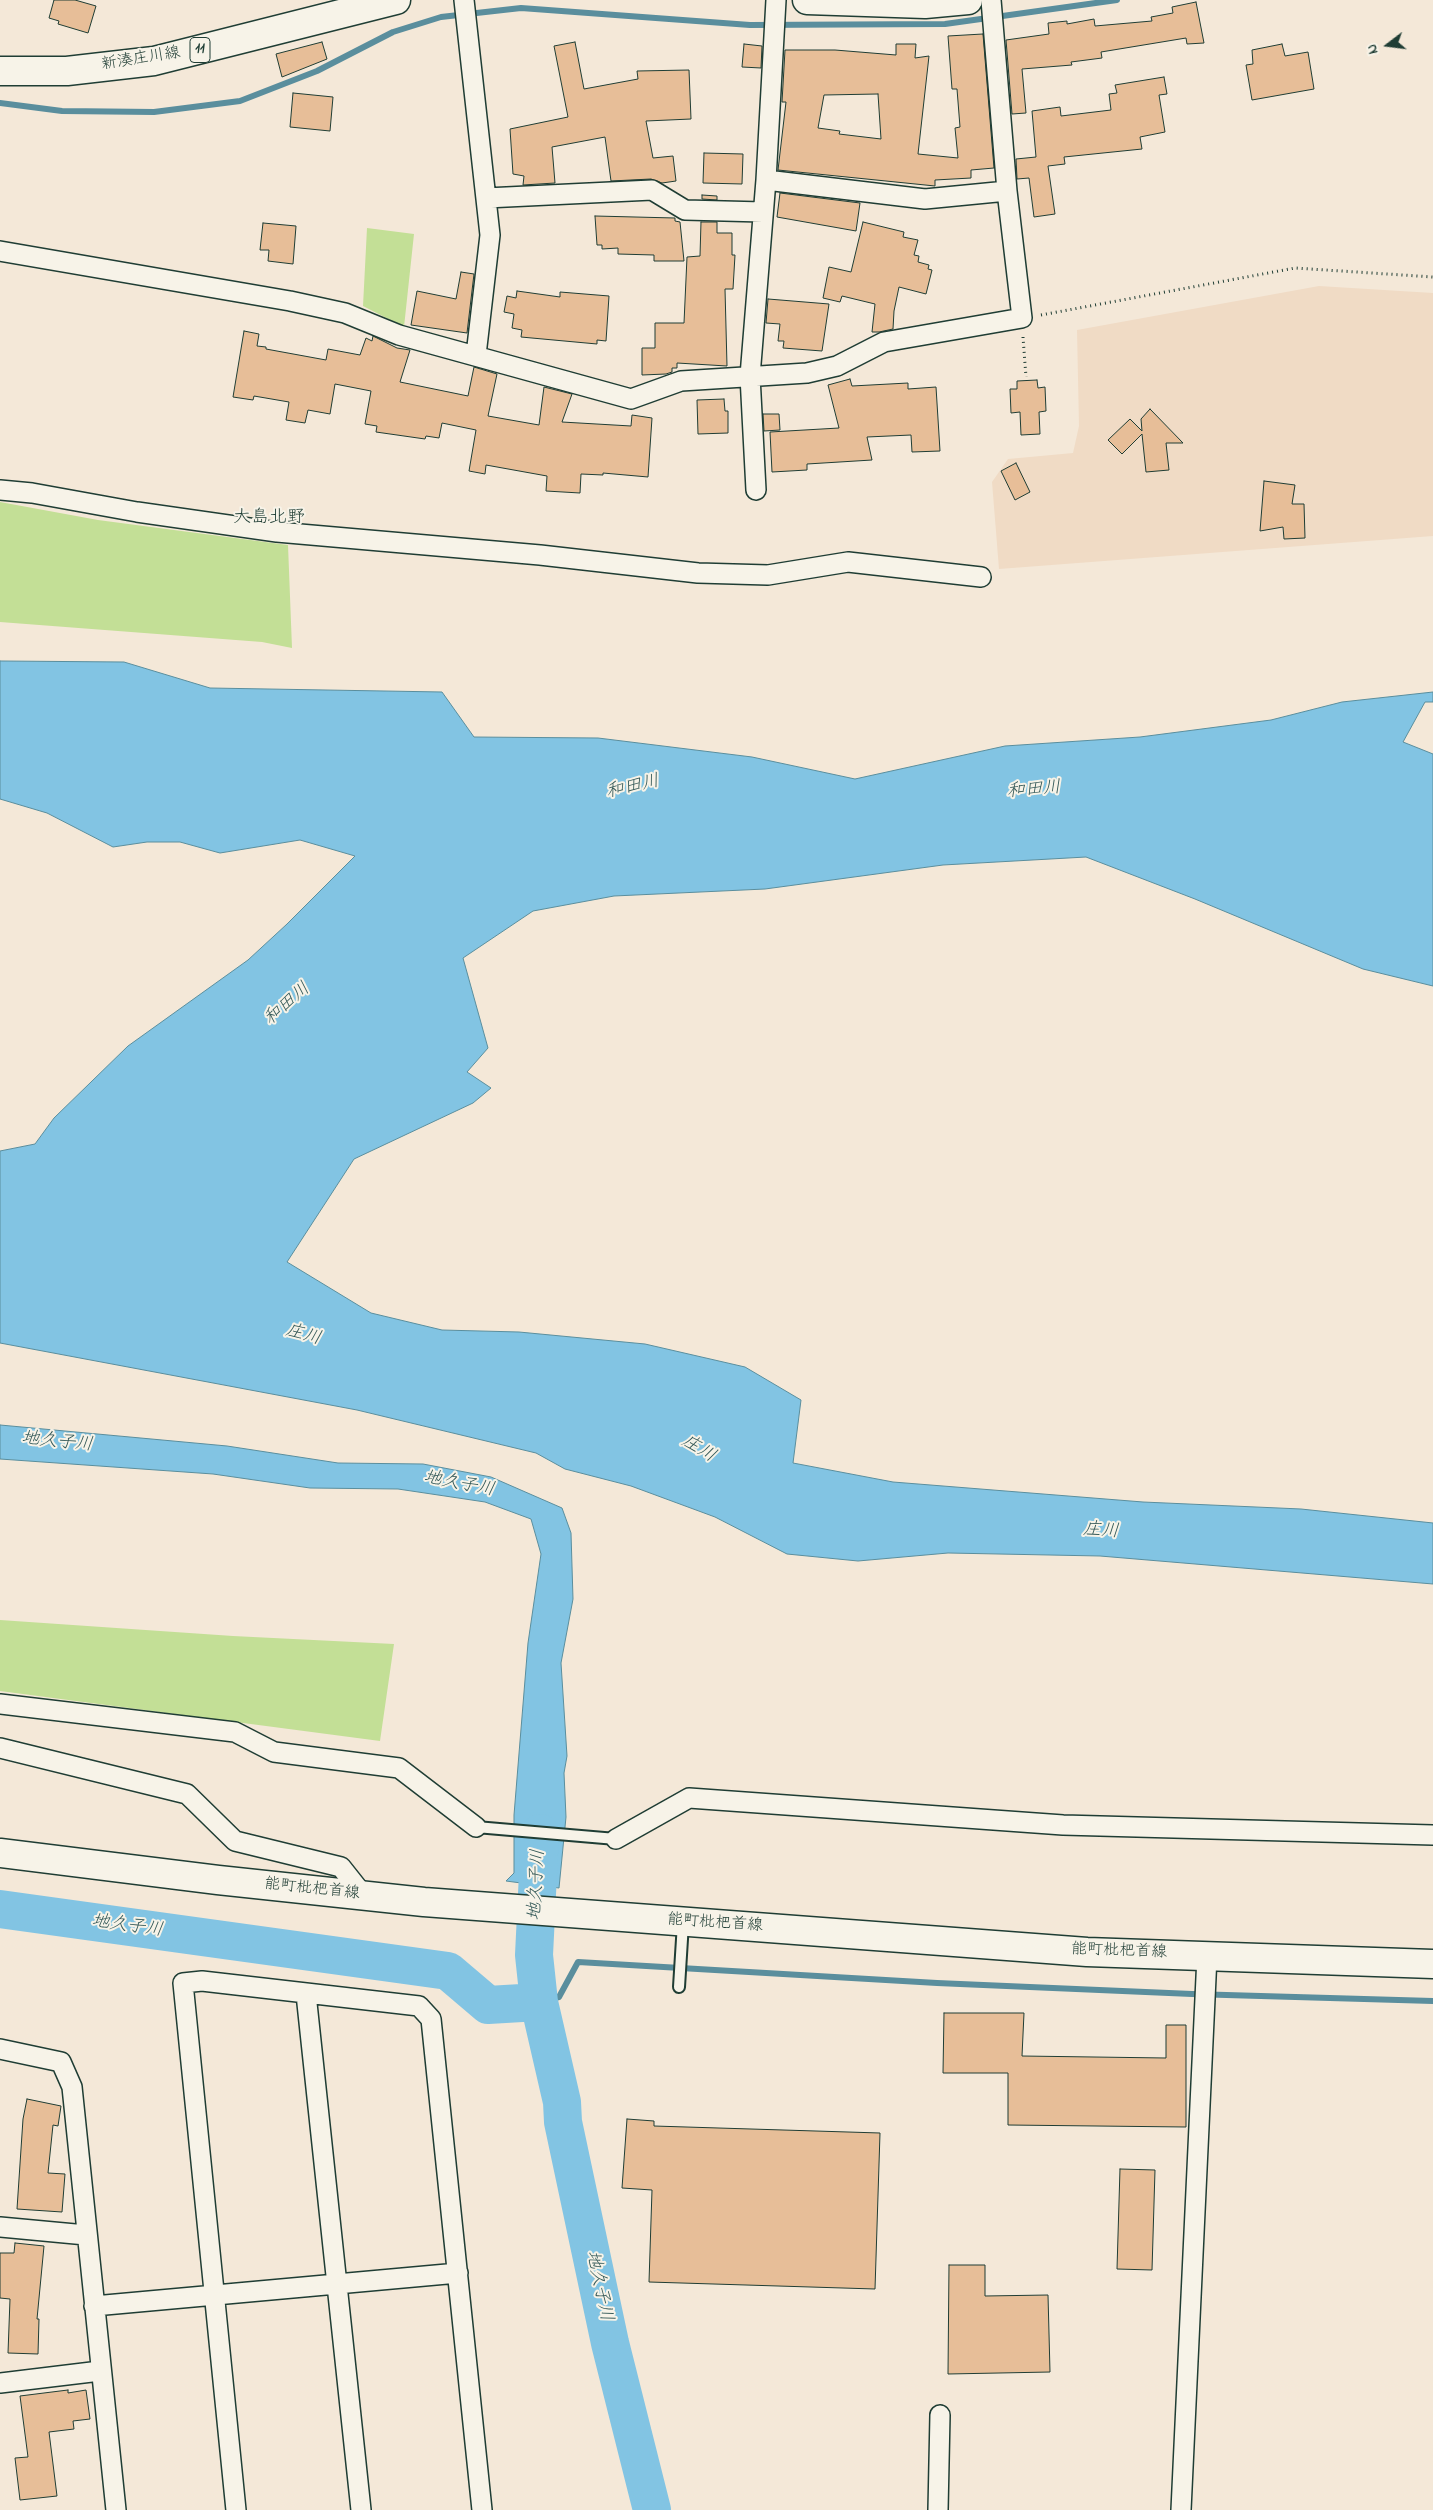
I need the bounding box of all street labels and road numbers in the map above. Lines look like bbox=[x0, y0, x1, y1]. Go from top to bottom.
road number: 11 bbox=[190, 38, 210, 62]
street label: 新湊庄川線 bbox=[100, 44, 182, 76]
street label: 能町枇杷首線 bbox=[263, 1875, 361, 1905]
street label: 能町枇杷首線 bbox=[666, 1911, 764, 1937]
street label: 能町枇杷首線 bbox=[1071, 1941, 1167, 1963]

